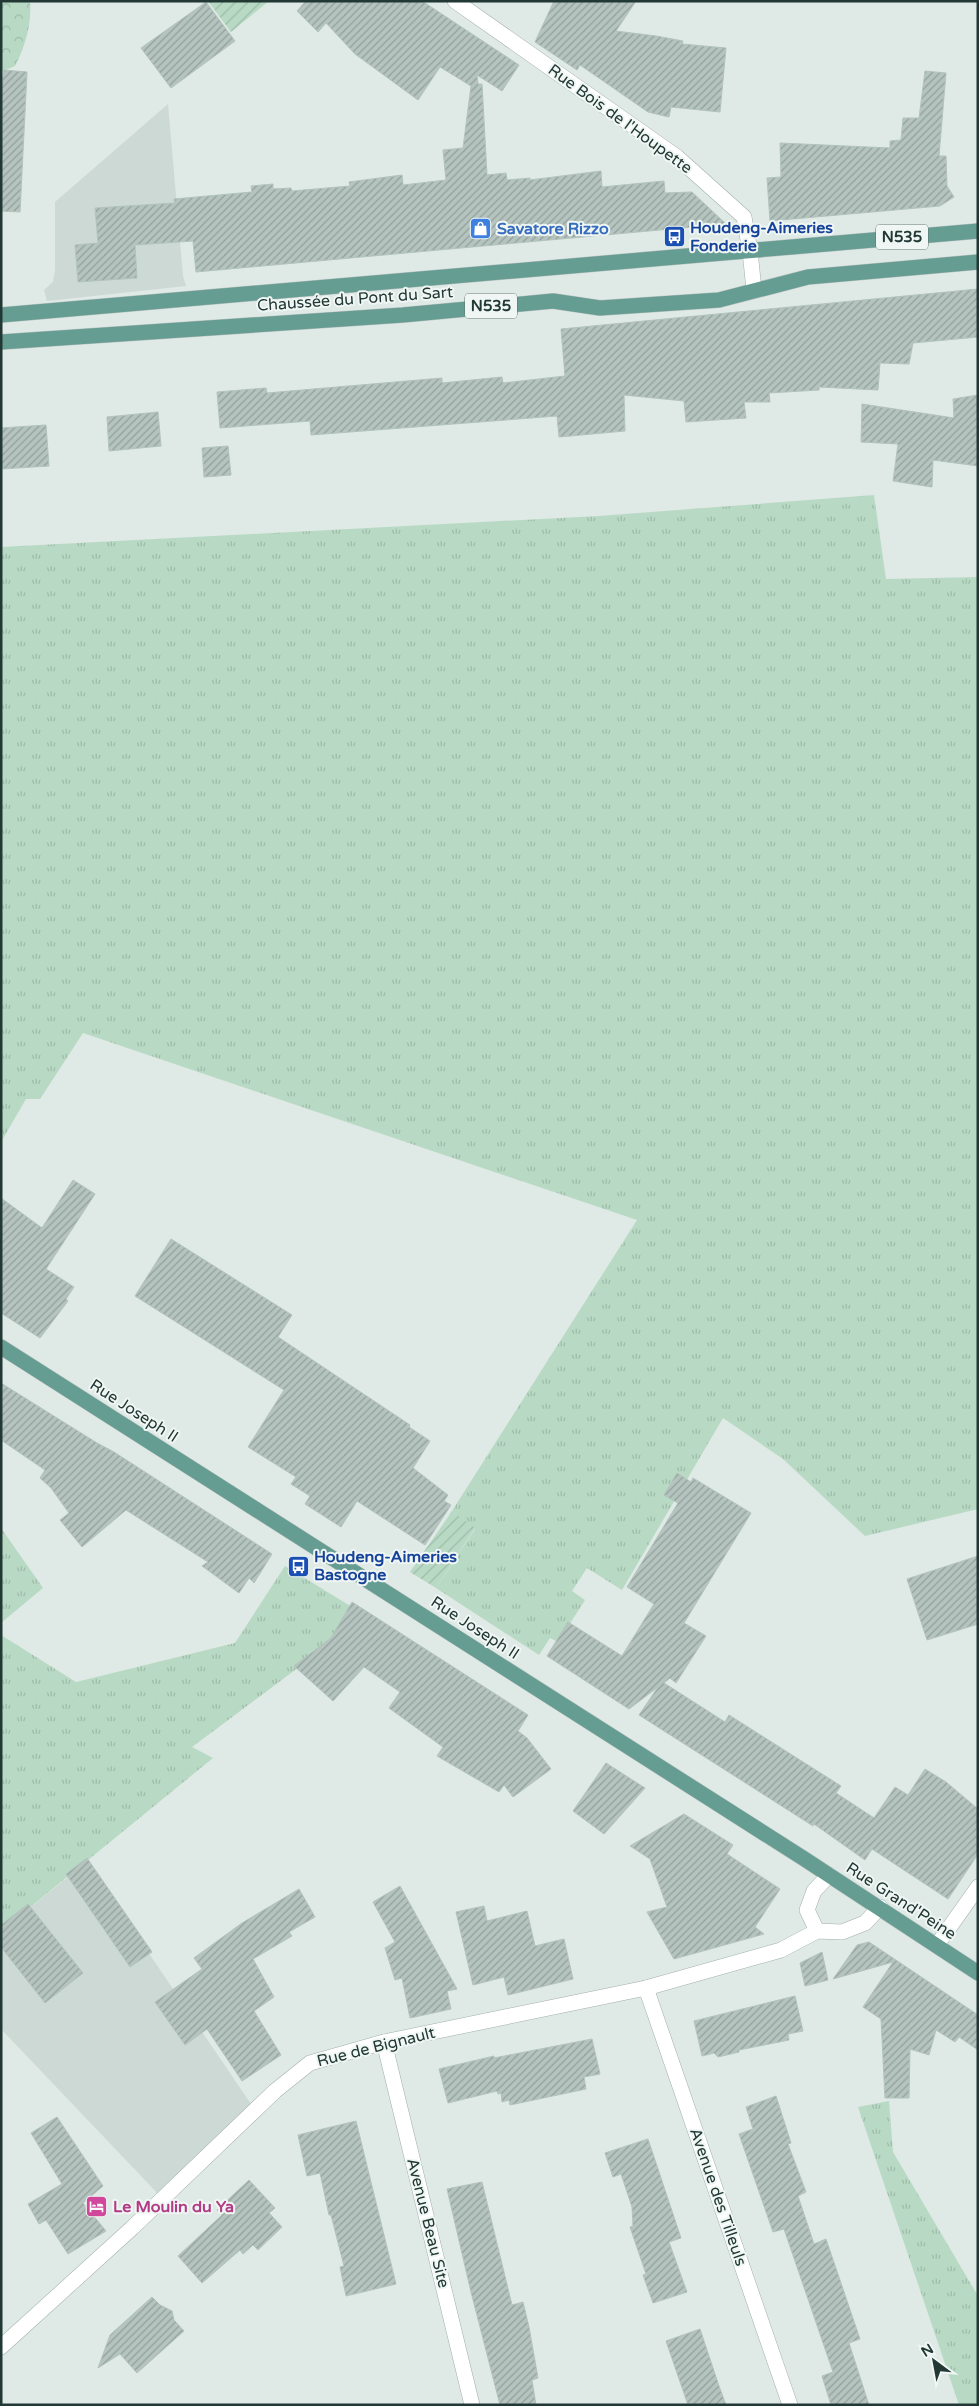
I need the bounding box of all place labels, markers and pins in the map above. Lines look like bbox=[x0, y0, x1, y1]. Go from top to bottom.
shop icon: Savatore Rizzo bbox=[469, 217, 493, 241]
place label: Houdeng-Aimeries Fonderie bbox=[690, 218, 833, 256]
place label: Savatore Rizzo bbox=[497, 219, 609, 239]
bus stop icon: Houdeng-Aimeries Fonderie bbox=[662, 225, 686, 249]
place label: Houdeng-Aimeries Bastogne bbox=[314, 1547, 457, 1585]
bus stop icon: Houdeng-Aimeries Bastogne bbox=[286, 1554, 310, 1578]
hotel icon: Le Moulin du Ya bbox=[85, 2195, 109, 2219]
place label: Le Moulin du Ya bbox=[113, 2197, 234, 2217]

